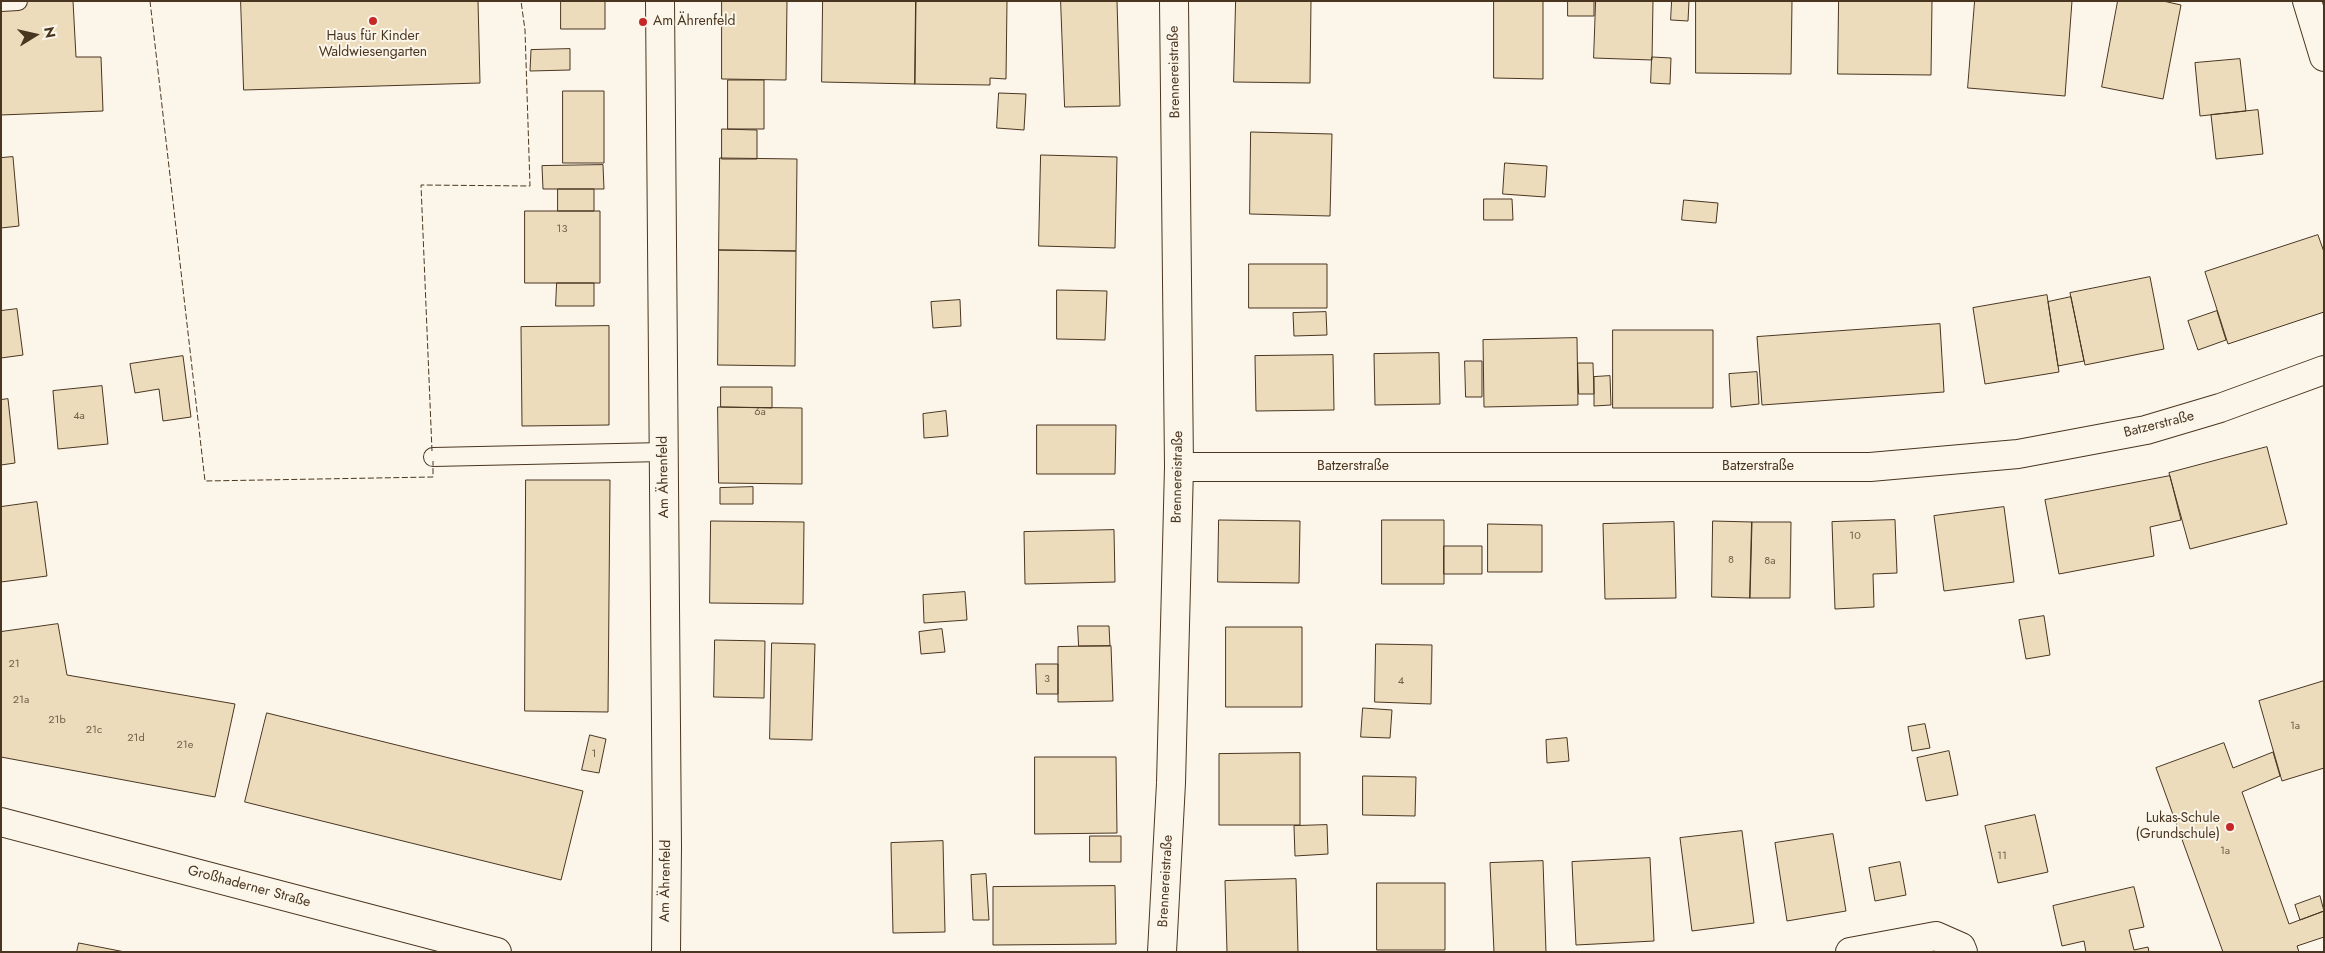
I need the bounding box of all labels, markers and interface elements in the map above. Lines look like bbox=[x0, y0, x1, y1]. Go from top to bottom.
north arrow bbox=[10, 10, 60, 60]
place label: Am Ährenfeld bbox=[653, 14, 736, 30]
marker: Haus für Kinder Waldwiesengarten bbox=[367, 15, 379, 27]
marker: Am Ährenfeld bbox=[637, 16, 649, 28]
text: N bbox=[39, 25, 61, 40]
street label: Brennereistraße bbox=[1166, 26, 1184, 118]
place label: Haus für Kinder Waldwiesengarten bbox=[319, 29, 427, 62]
house number: 13 bbox=[557, 222, 567, 236]
house number: 6a bbox=[754, 405, 766, 419]
street label: Batzerstraße bbox=[2122, 408, 2196, 442]
house number: 4a bbox=[73, 409, 85, 423]
street label: Brennereistraße bbox=[1169, 431, 1187, 523]
street label: Am Ährenfeld bbox=[655, 436, 673, 518]
street label: Batzerstraße bbox=[1317, 459, 1389, 475]
street label: Batzerstraße bbox=[1722, 459, 1794, 475]
house number: 10 bbox=[1849, 529, 1861, 543]
house number: 8 bbox=[1728, 553, 1734, 567]
house number: 8a bbox=[1764, 554, 1776, 568]
house number: 21 bbox=[8, 657, 20, 671]
house number: 3 bbox=[1044, 672, 1050, 686]
house number: 4 bbox=[1398, 674, 1404, 688]
house number: 21a bbox=[13, 693, 29, 707]
house number: 21b bbox=[48, 713, 66, 727]
house number: 1a bbox=[2290, 719, 2300, 733]
house number: 21c bbox=[86, 723, 102, 737]
house number: 21d bbox=[127, 731, 145, 745]
house number: 21e bbox=[177, 738, 193, 752]
house number: 1 bbox=[592, 747, 596, 761]
place label: Lukas-Schule (Grundschule) bbox=[2136, 811, 2220, 844]
marker: Lukas-Schule (Grundschule) bbox=[2224, 821, 2236, 833]
street label: Brennereistraße bbox=[1155, 834, 1177, 928]
street label: Am Ährenfeld bbox=[657, 840, 675, 922]
house number: 1a bbox=[2220, 844, 2230, 858]
house number: 11 bbox=[1997, 849, 2007, 863]
street label: Großhaderner Straße bbox=[186, 863, 312, 911]

